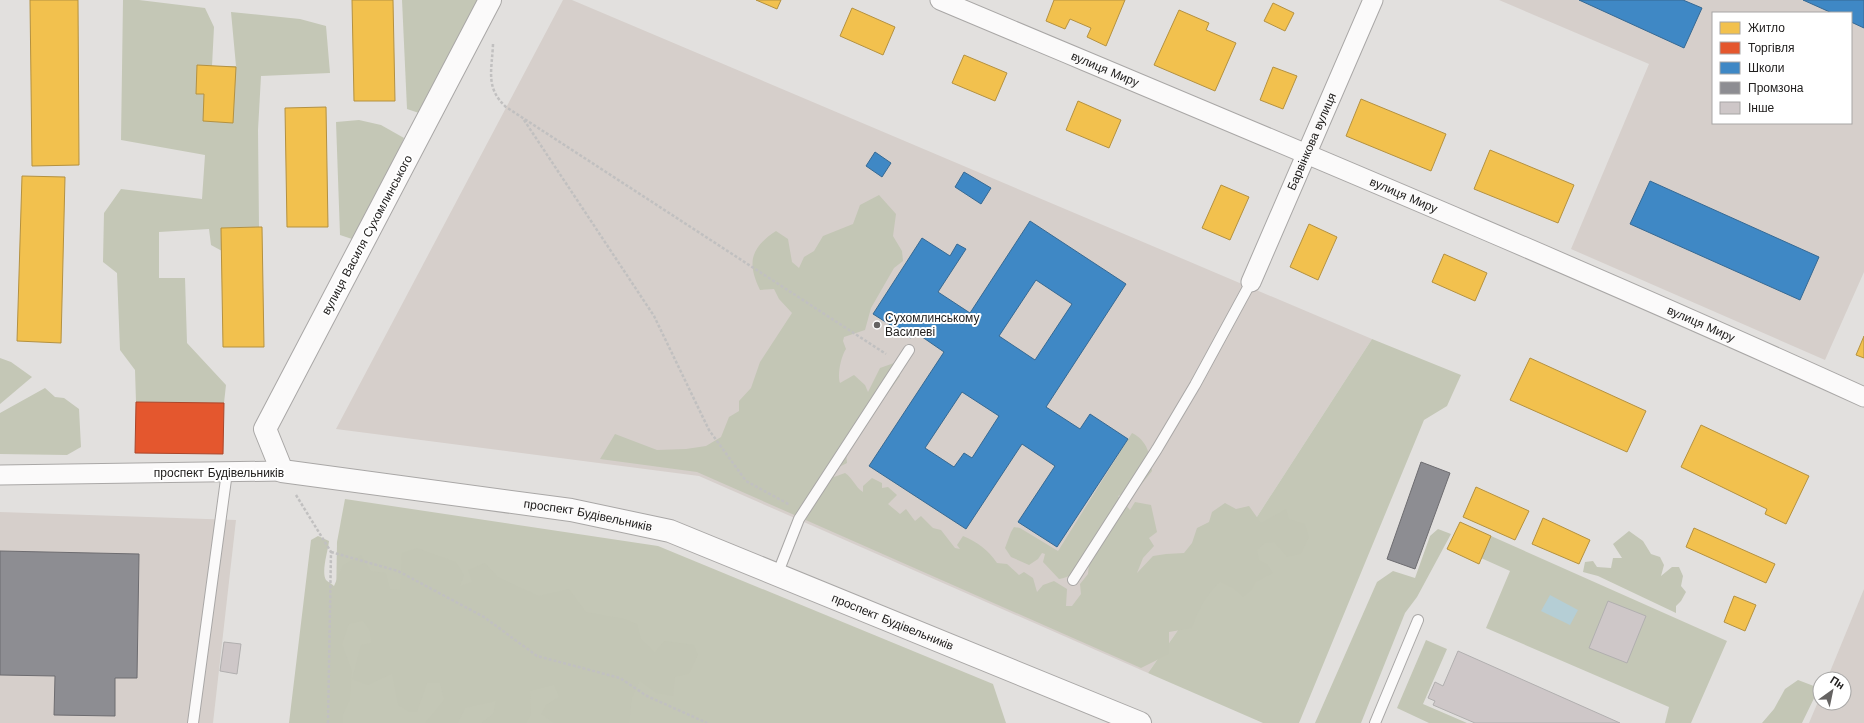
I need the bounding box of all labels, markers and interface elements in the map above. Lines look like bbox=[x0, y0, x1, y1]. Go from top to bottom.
legend bbox=[1712, 12, 1852, 124]
text: Житло bbox=[1748, 21, 1785, 35]
text: Торгівля bbox=[1748, 41, 1794, 55]
street label: вулиця Миру bbox=[1069, 49, 1141, 90]
text: Школи bbox=[1748, 61, 1785, 75]
text: Промзона bbox=[1748, 81, 1804, 95]
street label: Барвінкова вулиця bbox=[1284, 91, 1339, 193]
text: Інше bbox=[1748, 101, 1775, 115]
street label: вулиця Василя Сухомлинського bbox=[319, 152, 415, 317]
street label: вулиця Миру bbox=[1368, 175, 1440, 216]
street label: вулиця Миру bbox=[1665, 303, 1737, 345]
place label: Сухомлинському Василеві bbox=[885, 311, 979, 339]
marker: Сухомлинському Василеві bbox=[872, 320, 882, 330]
street label: проспект Будівельників bbox=[154, 466, 284, 480]
street label: проспект Будівельників bbox=[523, 497, 654, 534]
street label: проспект Будівельників bbox=[830, 591, 956, 653]
north arrow bbox=[1812, 671, 1852, 711]
text: Пн bbox=[1828, 674, 1847, 692]

